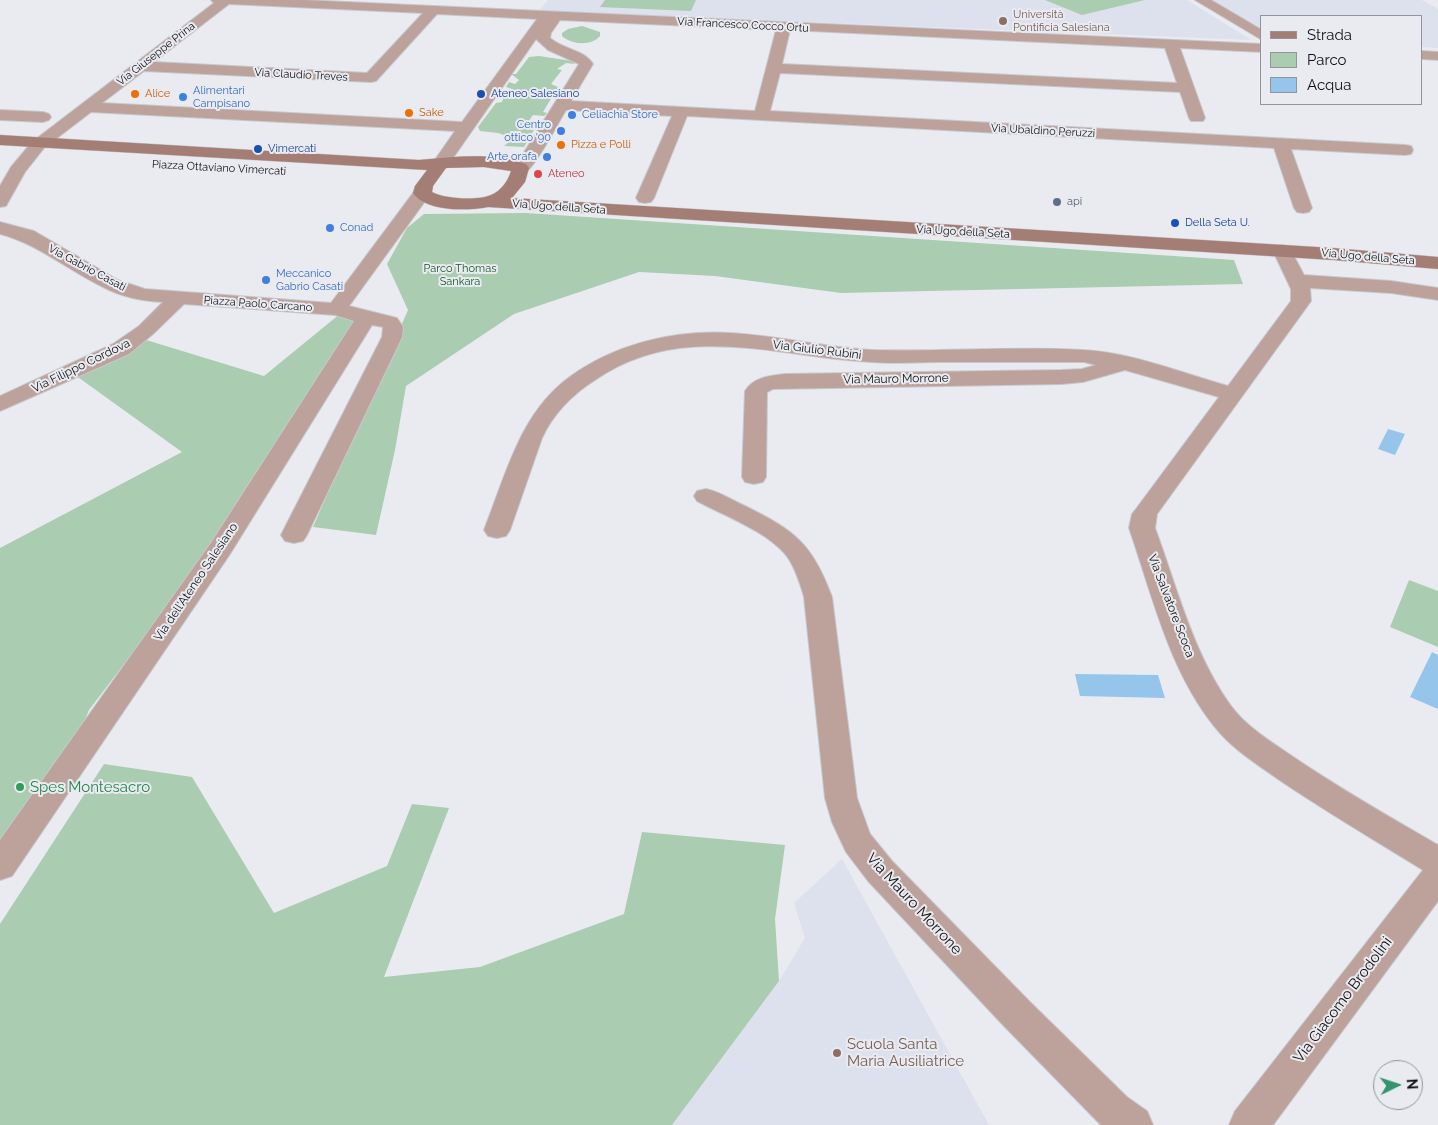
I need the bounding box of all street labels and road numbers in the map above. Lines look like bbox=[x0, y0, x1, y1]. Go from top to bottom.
street label: Via Francesco Cocco Ortu bbox=[677, 15, 809, 35]
street label: Via Giuseppe Prina bbox=[114, 19, 198, 89]
street label: Via Claudio Treves bbox=[254, 66, 348, 84]
street label: Via Ubaldino Peruzzi bbox=[990, 122, 1096, 140]
street label: Piazza Ottaviano Vimercati bbox=[151, 158, 287, 178]
street label: Via Ugo della Seta bbox=[512, 197, 606, 217]
street label: Via Ugo della Seta bbox=[916, 223, 1010, 241]
street label: Via Gabrio Casati bbox=[46, 242, 128, 294]
street label: Via Ugo della Seta bbox=[1321, 246, 1415, 268]
street label: Piazza Paolo Carcano bbox=[203, 294, 313, 314]
street label: Via Filippo Cordova bbox=[30, 336, 132, 396]
street label: Via Giulio Rubini bbox=[772, 337, 862, 363]
street label: Via Mauro Morrone bbox=[843, 371, 949, 387]
street label: Via dell'Ateneo Salesiano bbox=[151, 520, 241, 644]
street label: Via Salvatore Scoca bbox=[1145, 552, 1197, 660]
street label: Via Mauro Morrone bbox=[862, 850, 966, 958]
street label: Via Giacomo Brodolini bbox=[1290, 934, 1396, 1066]

